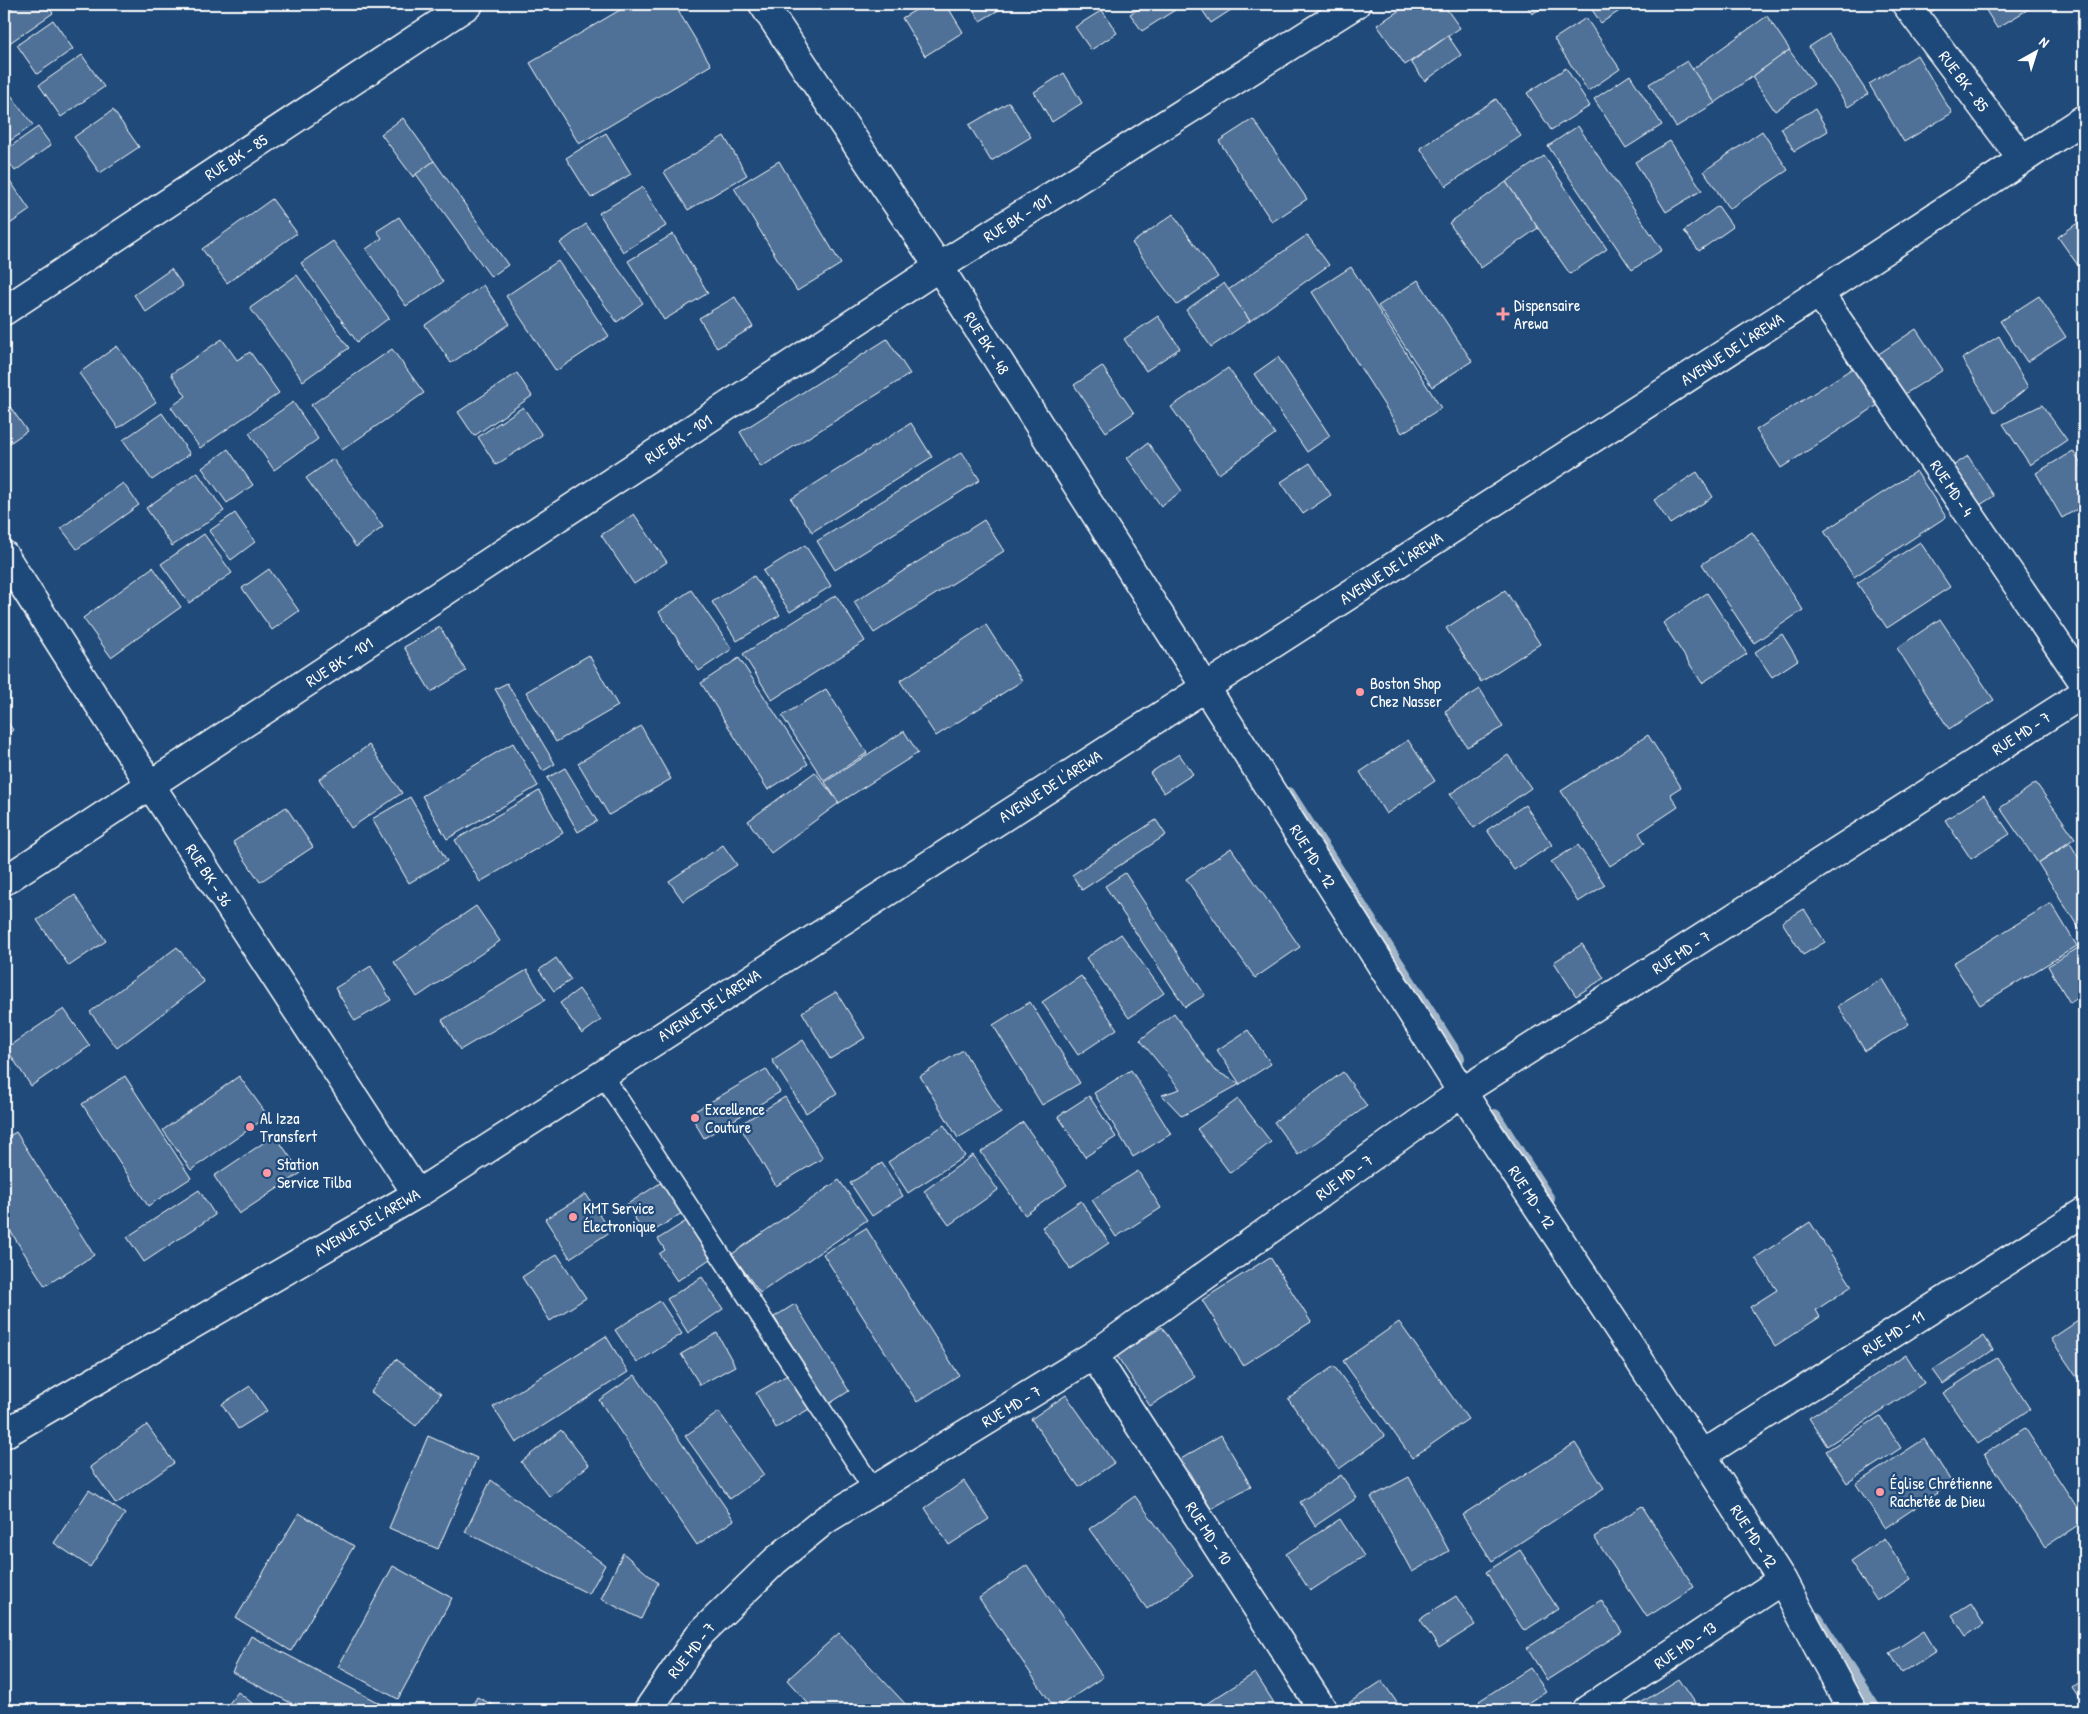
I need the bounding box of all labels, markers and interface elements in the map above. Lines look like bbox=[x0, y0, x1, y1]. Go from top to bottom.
north arrow bbox=[2010, 28, 2060, 78]
text: N bbox=[2036, 32, 2054, 52]
street label: RUE BK - 85 bbox=[1934, 46, 1994, 116]
street label: RUE BK - 85 bbox=[200, 128, 272, 186]
street label: RUE BK - 101 bbox=[979, 188, 1055, 247]
place label: Dispensaire Arewa bbox=[1514, 294, 1581, 334]
street label: RUE BK - 48 bbox=[959, 307, 1015, 379]
marker: Dispensaire Arewa bbox=[1496, 307, 1510, 321]
street label: AVENUE DE L'AREWA bbox=[1676, 307, 1788, 391]
street label: RUE BK - 101 bbox=[640, 409, 716, 469]
street label: RUE MD - 4 bbox=[1925, 455, 1979, 521]
street label: AVENUE DE L'AREWA bbox=[1335, 526, 1447, 610]
street label: RUE BK - 101 bbox=[301, 632, 377, 692]
place label: Boston Shop Chez Nasser bbox=[1370, 672, 1442, 712]
marker: Boston Shop Chez Nasser bbox=[1354, 686, 1366, 698]
street label: RUE MD - 7 bbox=[1987, 706, 2055, 760]
street label: AVENUE DE L'AREWA bbox=[994, 744, 1106, 828]
street label: RUE MD - 12 bbox=[1285, 820, 1341, 892]
street label: RUE BK - 36 bbox=[181, 839, 237, 911]
street label: RUE MD - 7 bbox=[1647, 925, 1715, 979]
street label: AVENUE DE L'AREWA bbox=[653, 963, 765, 1047]
place label: Excellence Couture bbox=[705, 1098, 766, 1138]
place label: Al Izza Transfert bbox=[260, 1107, 318, 1147]
marker: Excellence Couture bbox=[689, 1112, 701, 1124]
marker: Al Izza Transfert bbox=[244, 1121, 256, 1133]
street label: RUE MD - 7 bbox=[1311, 1149, 1377, 1205]
place label: Station Service Tilba bbox=[277, 1153, 351, 1193]
street label: RUE MD - 12 bbox=[1503, 1161, 1561, 1233]
marker: Station Service Tilba bbox=[261, 1167, 273, 1179]
street label: AVENUE DE L'AREWA bbox=[310, 1183, 424, 1261]
place label: KMT Service Électronique bbox=[583, 1197, 657, 1237]
marker: KMT Service Électronique bbox=[567, 1211, 579, 1223]
street label: RUE MD - 11 bbox=[1858, 1305, 1928, 1361]
street label: RUE MD - 7 bbox=[977, 1380, 1045, 1432]
place label: Église Chrétienne Rachetée de Dieu bbox=[1890, 1472, 1993, 1512]
marker: Église Chrétienne Rachetée de Dieu bbox=[1874, 1486, 1886, 1498]
street label: RUE MD - 10 bbox=[1181, 1497, 1237, 1569]
street label: RUE MD - 12 bbox=[1725, 1500, 1783, 1572]
street label: RUE MD - 13 bbox=[1650, 1616, 1720, 1674]
street label: RUE MD - 7 bbox=[662, 1617, 720, 1683]

